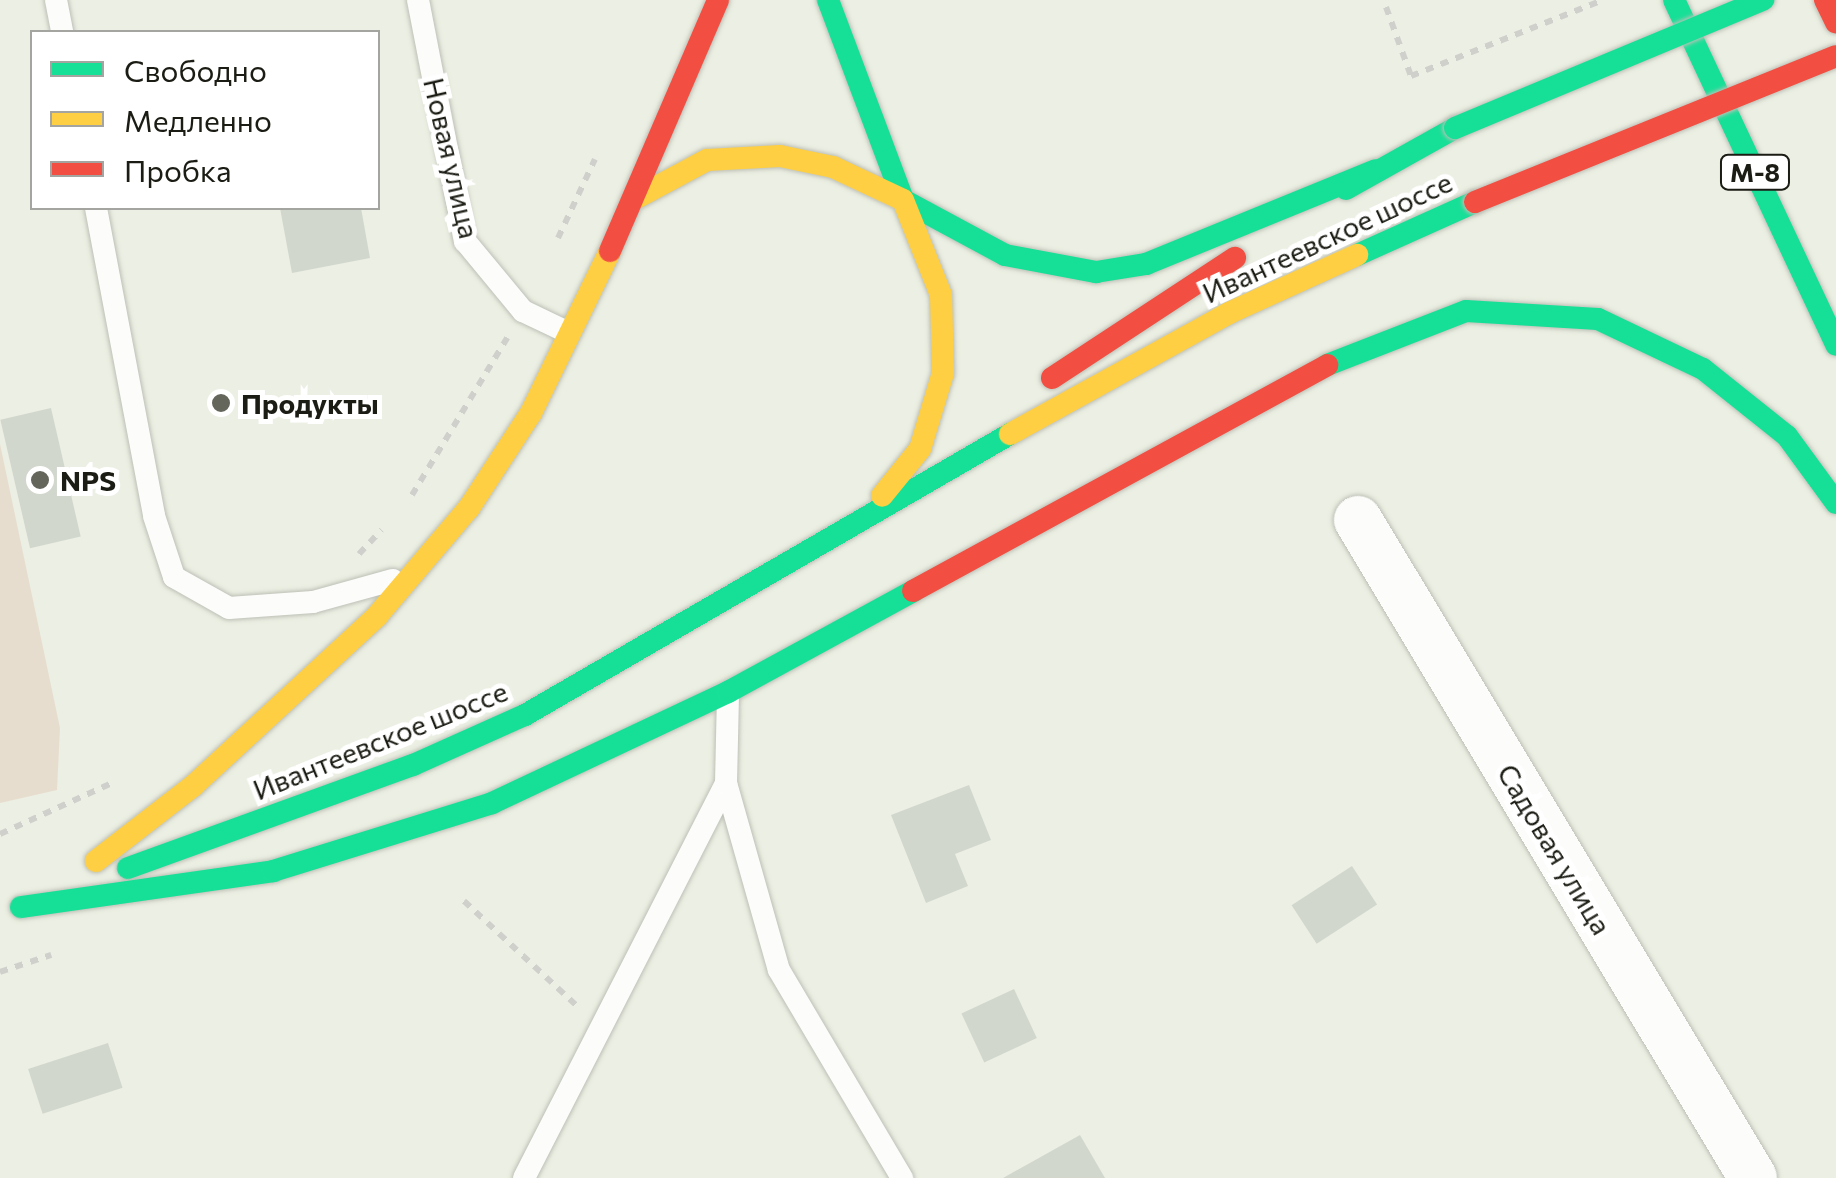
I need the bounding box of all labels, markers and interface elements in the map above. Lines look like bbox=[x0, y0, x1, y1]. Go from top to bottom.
legend bbox=[30, 30, 380, 210]
text: Свободно bbox=[124, 51, 267, 88]
street label: Новая улица bbox=[417, 74, 487, 242]
text: Медленно bbox=[124, 101, 272, 138]
text: Пробка bbox=[124, 151, 232, 188]
road number: М-8 bbox=[1718, 152, 1792, 192]
street label: Ивантеевское шоссе bbox=[1197, 164, 1457, 310]
place label: Продукты bbox=[241, 386, 379, 420]
marker: Продукты bbox=[210, 392, 232, 414]
place label: NPS bbox=[60, 463, 116, 497]
marker: NPS bbox=[29, 469, 51, 491]
street label: Ивантеевское шоссе bbox=[248, 674, 512, 806]
street label: Садовая улица bbox=[1491, 758, 1619, 940]

